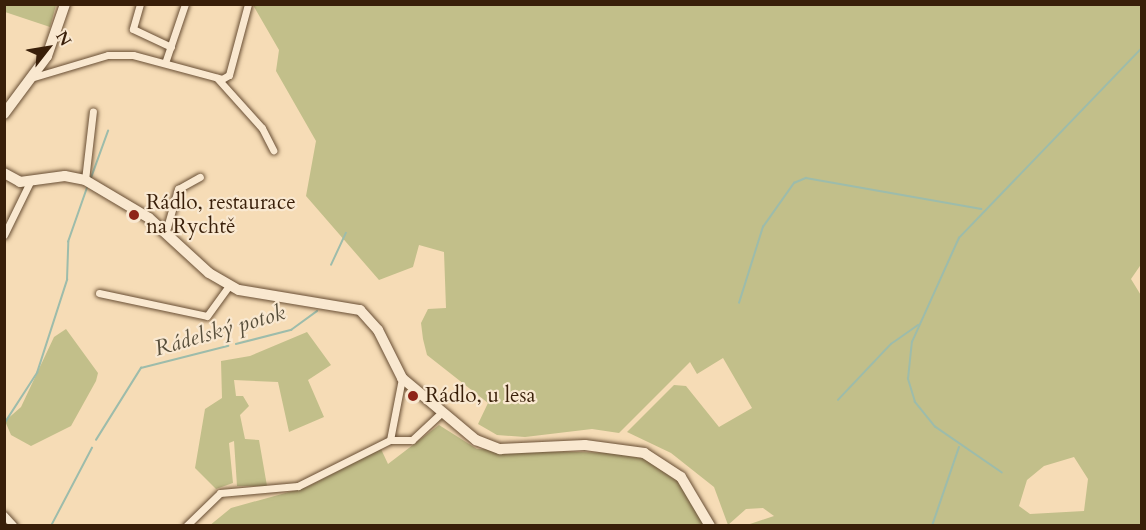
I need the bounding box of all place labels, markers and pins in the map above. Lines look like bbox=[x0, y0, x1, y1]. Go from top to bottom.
place label: Rádlo, restaurace na Rychtě bbox=[146, 190, 296, 240]
marker: Rádlo, restaurace na Rychtě bbox=[127, 208, 141, 222]
place label: Rádlo, u lesa bbox=[425, 383, 536, 409]
marker: Rádlo, u lesa bbox=[406, 389, 420, 403]

